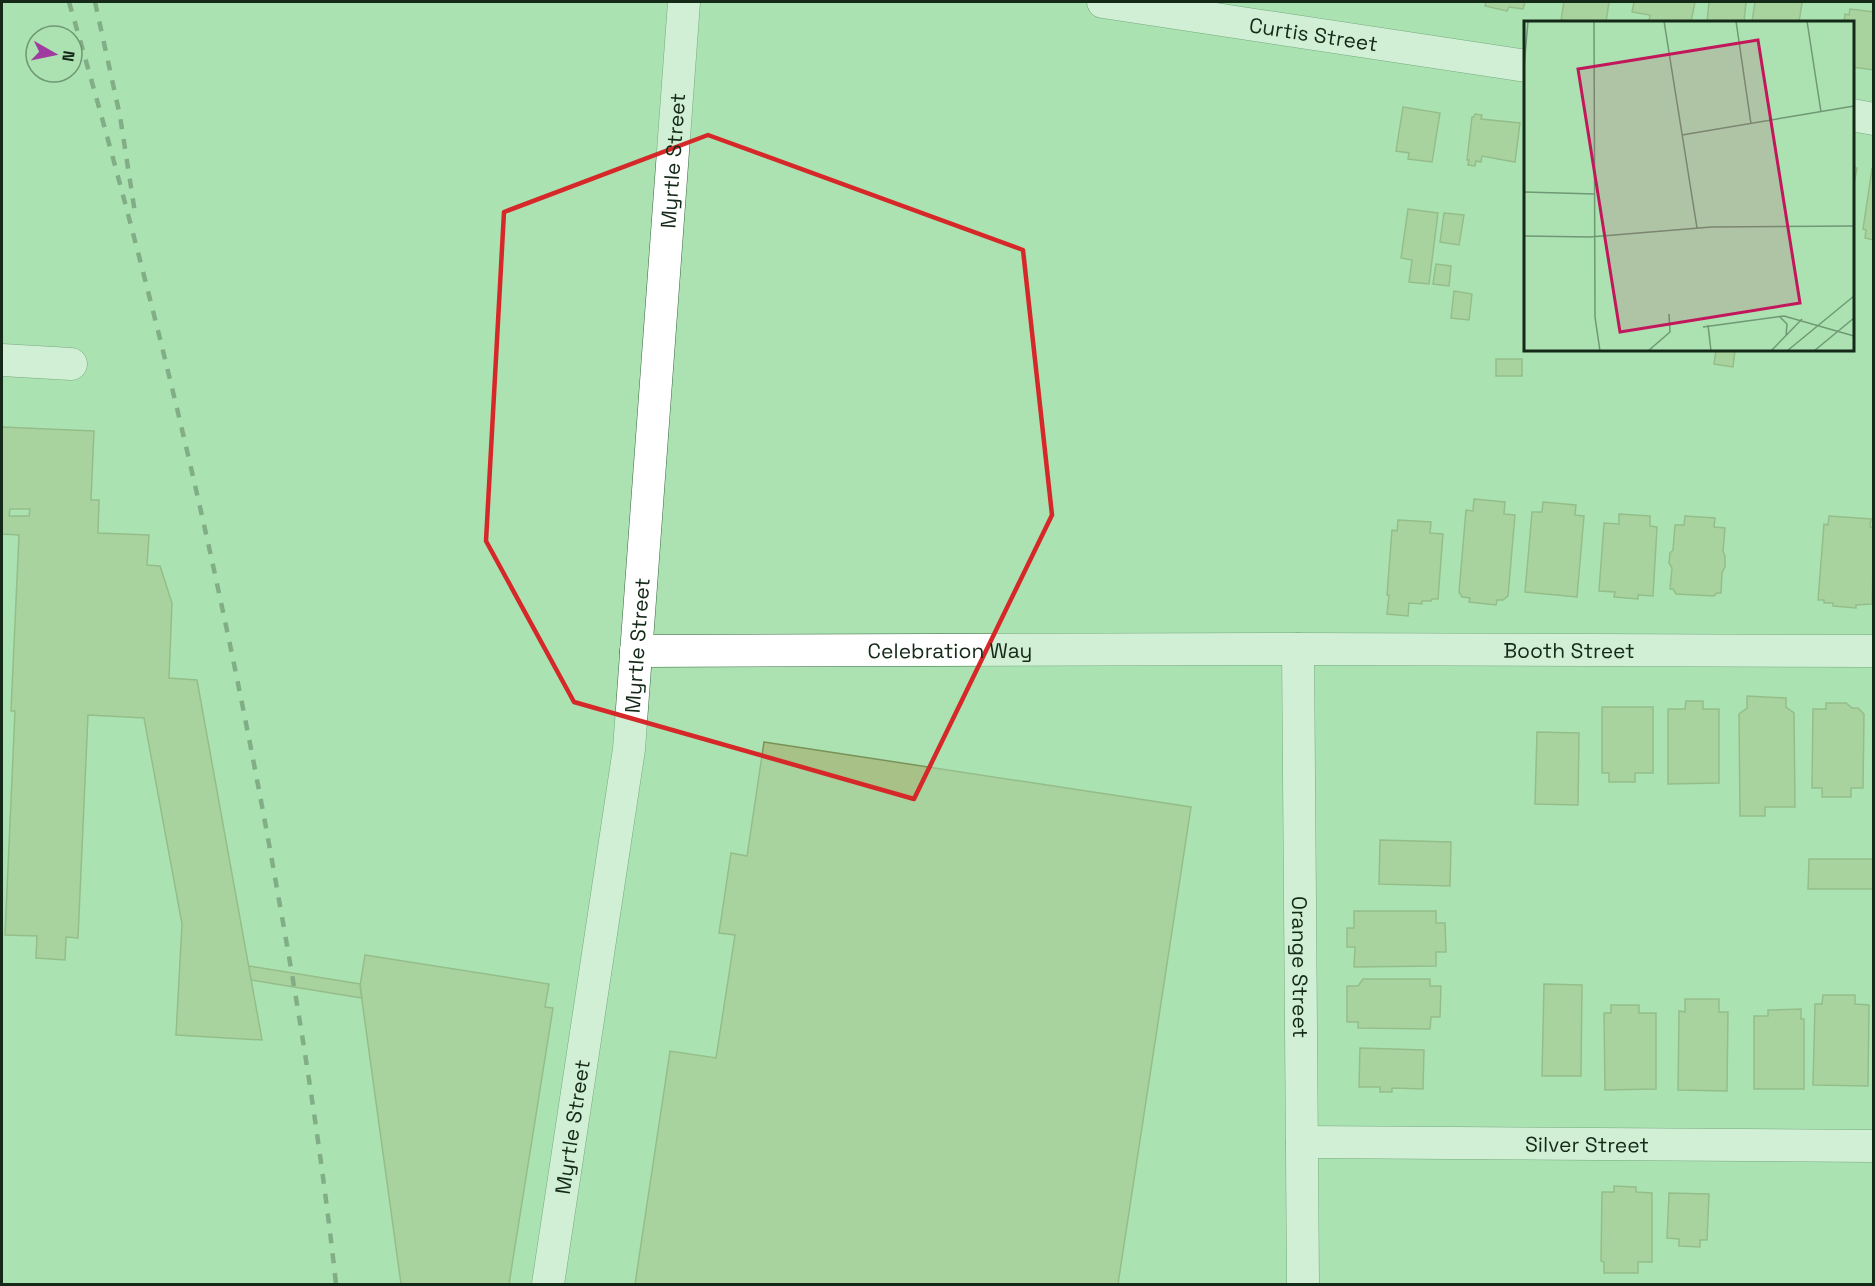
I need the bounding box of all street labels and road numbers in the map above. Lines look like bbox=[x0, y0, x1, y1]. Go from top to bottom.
street label: Curtis Street bbox=[1247, 11, 1380, 57]
street label: Myrtle Street bbox=[654, 92, 691, 229]
street label: Myrtle Street bbox=[618, 577, 655, 714]
street label: Celebration Way bbox=[868, 636, 1032, 664]
street label: Booth Street bbox=[1503, 636, 1635, 664]
street label: Orange Street bbox=[1286, 896, 1315, 1038]
street label: Myrtle Street bbox=[548, 1058, 595, 1196]
street label: Silver Street bbox=[1525, 1130, 1649, 1158]

